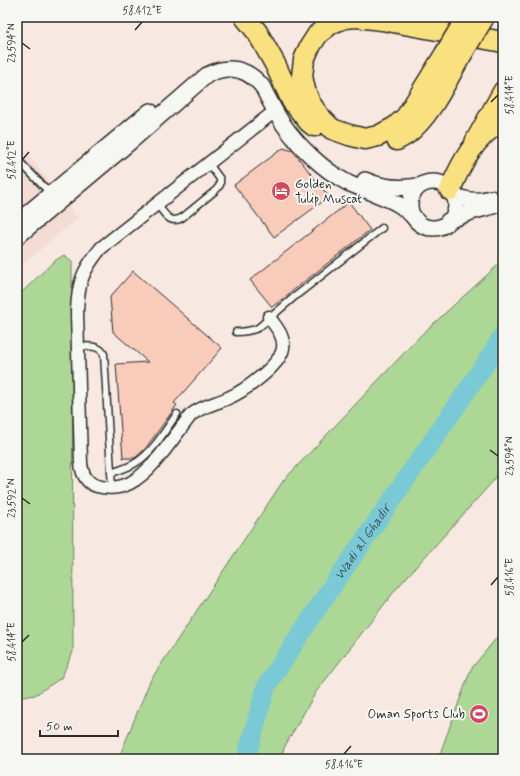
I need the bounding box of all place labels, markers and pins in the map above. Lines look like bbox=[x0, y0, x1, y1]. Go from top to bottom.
place label: Golden Tulip Muscat bbox=[295, 176, 362, 208]
hotel icon: Golden Tulip Muscat bbox=[270, 180, 292, 202]
sports icon: Oman Sports Club bbox=[468, 703, 490, 725]
place label: Oman Sports Club bbox=[368, 706, 465, 723]

